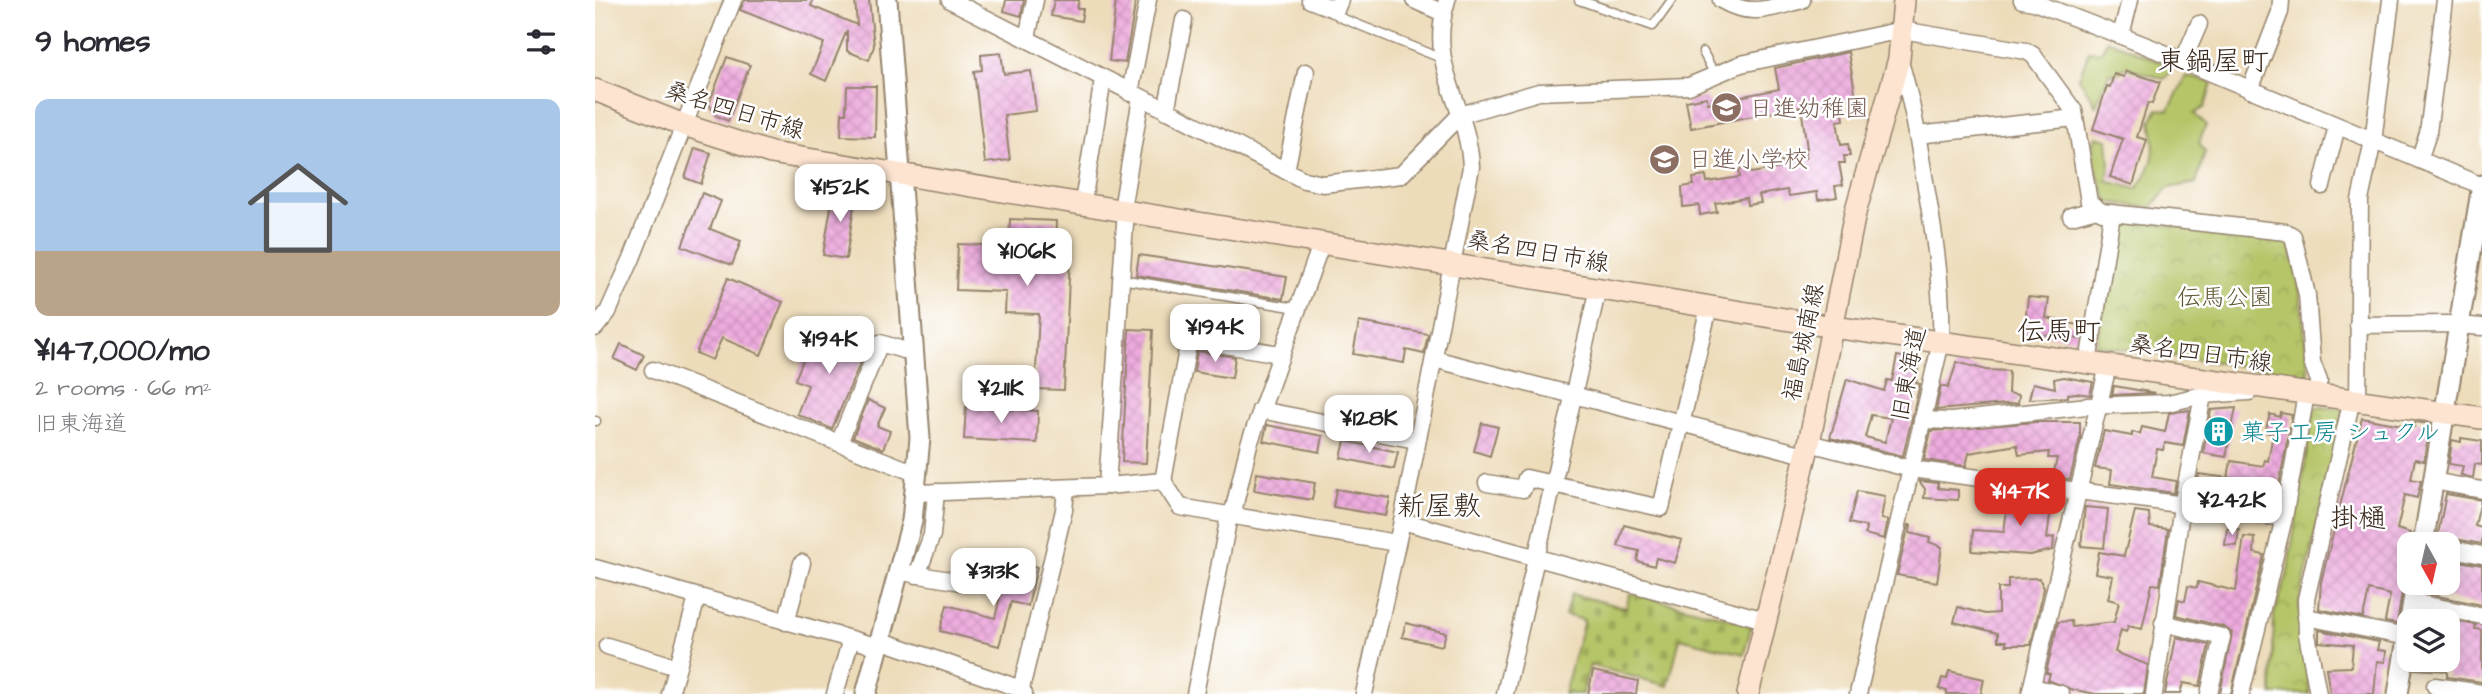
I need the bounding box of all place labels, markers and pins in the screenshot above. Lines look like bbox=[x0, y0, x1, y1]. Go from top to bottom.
school or university icon: 日進幼稚園 bbox=[1709, 91, 1743, 125]
place label: 日進幼稚園 bbox=[1749, 92, 1869, 126]
school or university icon: 日進小学校 bbox=[1648, 142, 1682, 176]
place label: 日進小学校 bbox=[1688, 143, 1808, 177]
pin: ¥152K bbox=[791, 164, 889, 224]
pin: ¥106K bbox=[978, 229, 1076, 288]
pin: ¥194K bbox=[1166, 304, 1264, 364]
pin: ¥194K bbox=[780, 316, 878, 376]
pin: ¥211K bbox=[952, 366, 1050, 425]
pin: ¥128K bbox=[1320, 396, 1418, 455]
building icon: 菓子工房 シュクル bbox=[2201, 415, 2235, 449]
place label: 菓子工房 シュクル bbox=[2241, 416, 2440, 450]
pin: ¥147K bbox=[1971, 468, 2069, 528]
pin: ¥242K bbox=[2183, 477, 2281, 537]
pin: ¥313K bbox=[944, 548, 1042, 608]

